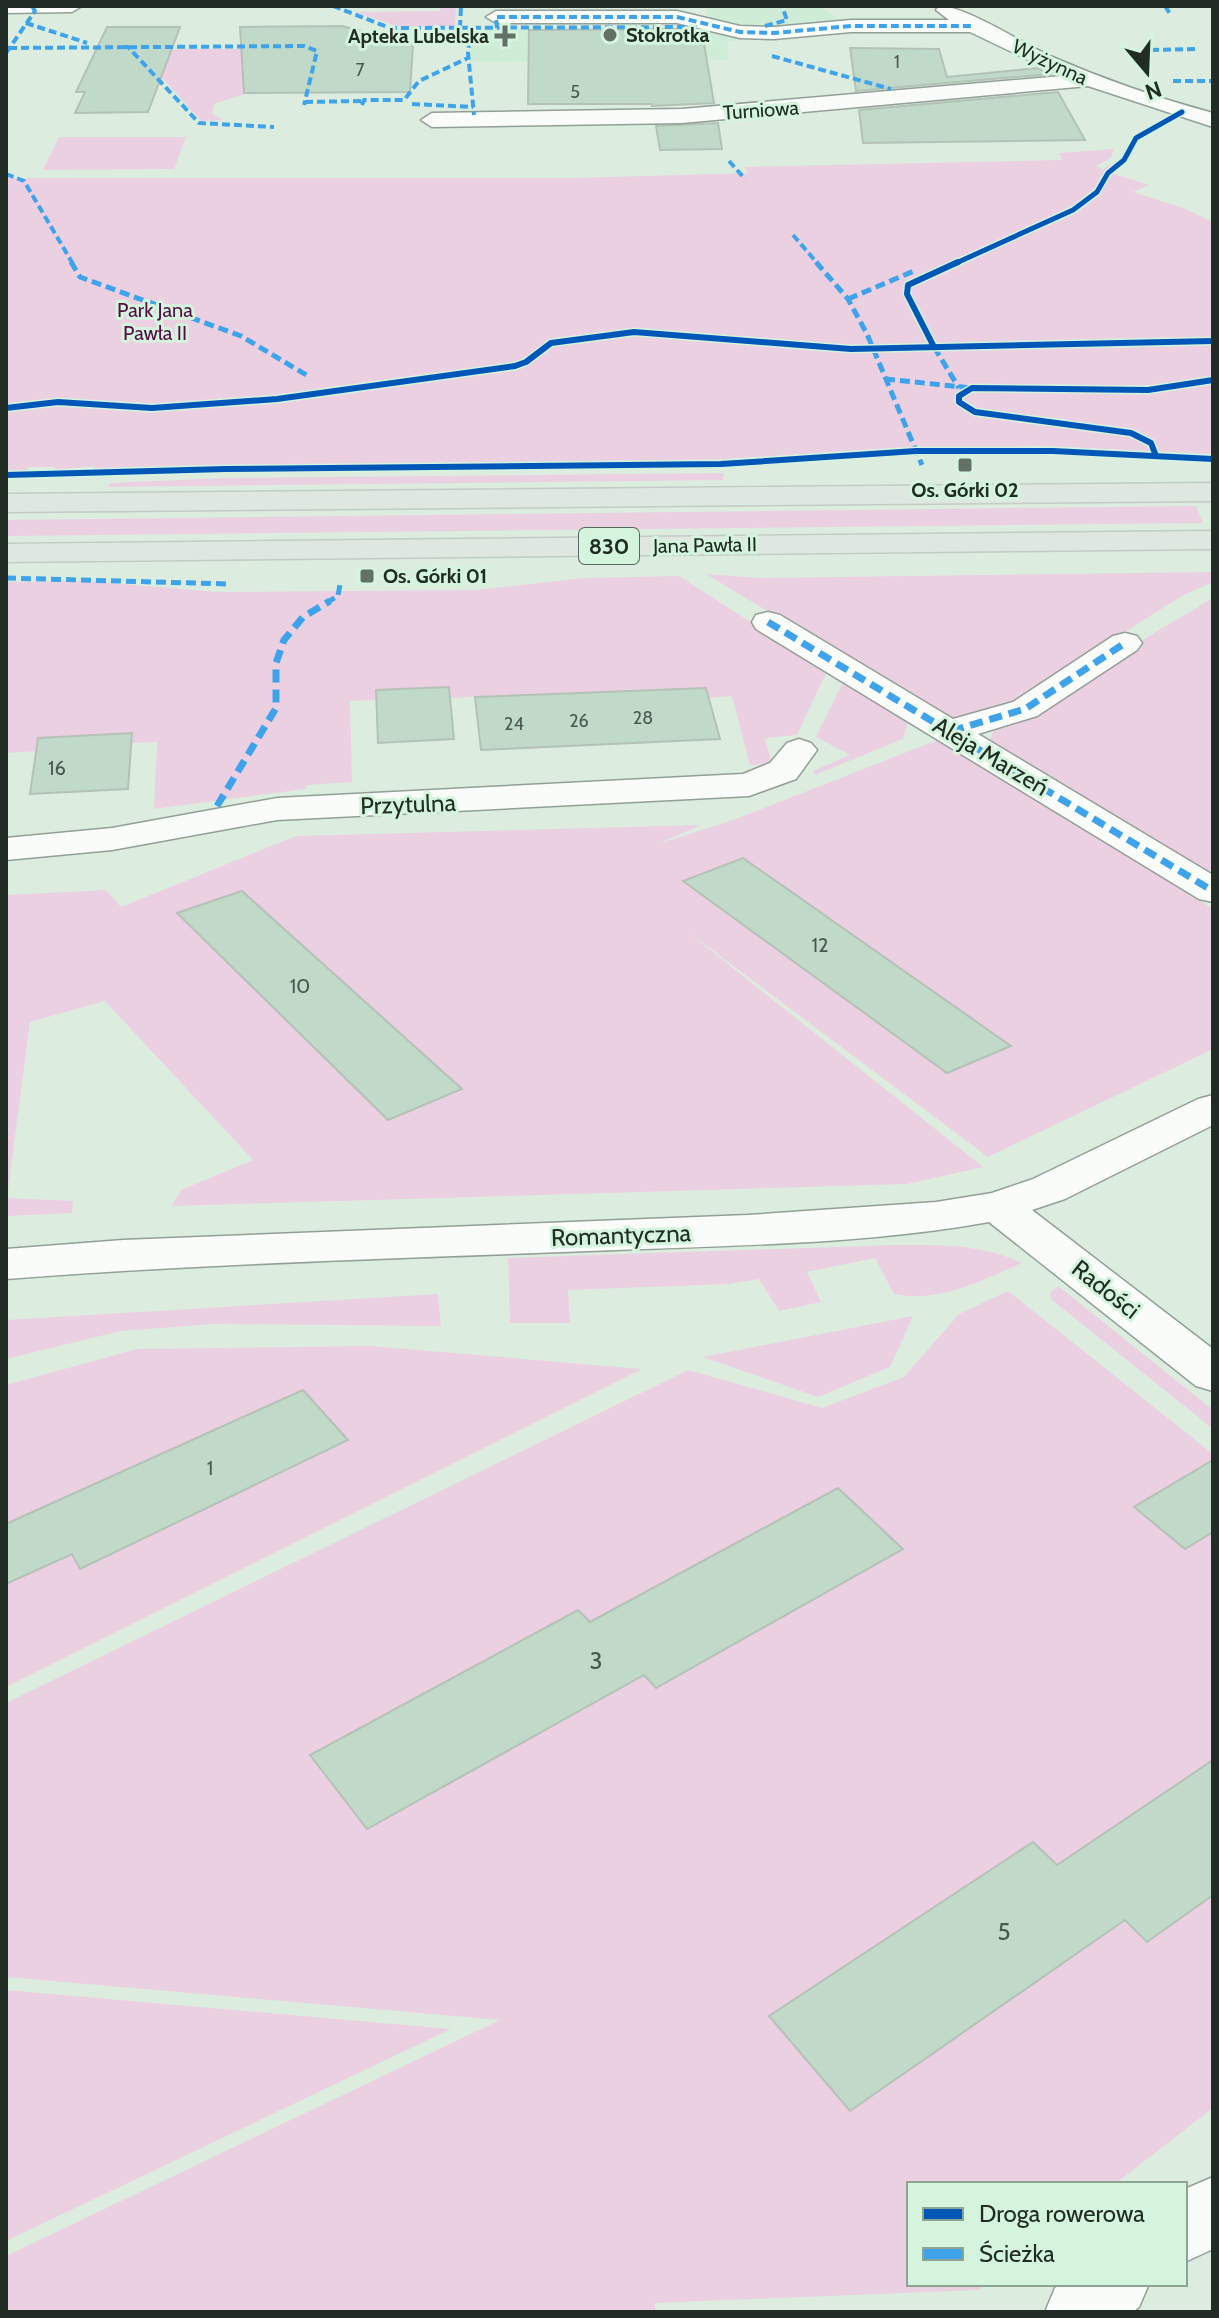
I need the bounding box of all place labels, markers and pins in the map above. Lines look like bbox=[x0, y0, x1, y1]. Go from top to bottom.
place label: Stokrotka bbox=[626, 23, 710, 47]
place label: Apteka Lubelska bbox=[348, 24, 489, 48]
marker: Stokrotka bbox=[601, 26, 619, 44]
marker: Apteka Lubelska bbox=[496, 27, 514, 45]
marker: Os. Górki 02 bbox=[956, 456, 974, 474]
place label: Os. Górki 02 bbox=[911, 478, 1019, 502]
place label: Os. Górki 01 bbox=[383, 564, 487, 588]
marker: Os. Górki 01 bbox=[358, 567, 376, 585]

